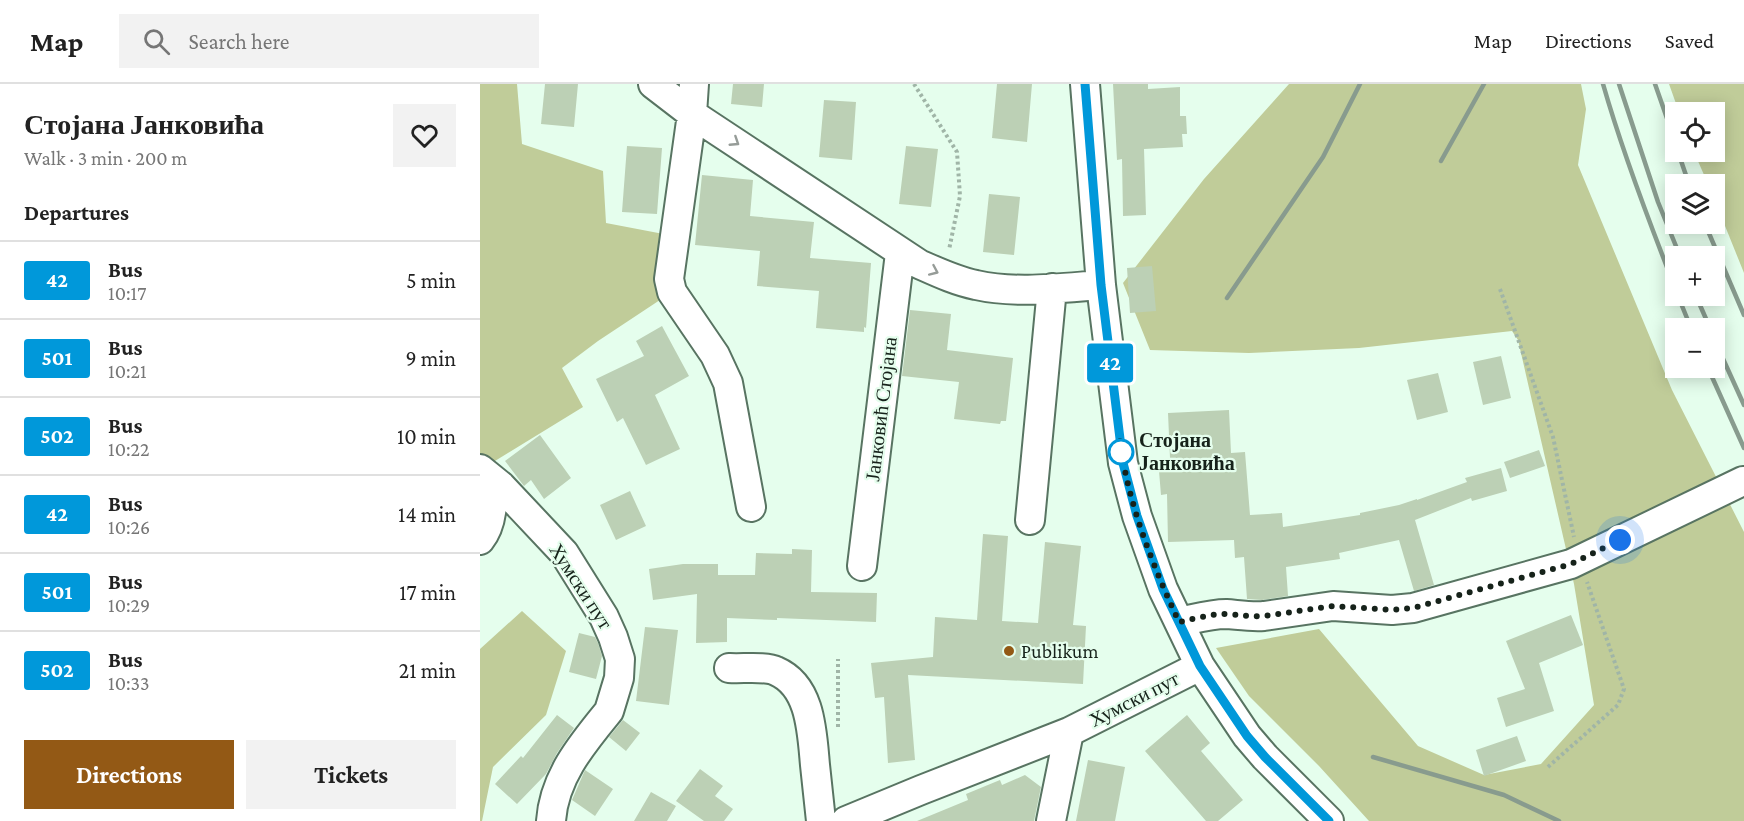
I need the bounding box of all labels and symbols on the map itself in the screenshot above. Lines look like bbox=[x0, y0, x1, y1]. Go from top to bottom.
one-way arrow bbox=[729, 135, 739, 147]
one-way arrow bbox=[928, 263, 939, 275]
street label: Јанковић Стојана bbox=[861, 335, 902, 483]
line badge: 42 bbox=[1083, 344, 1137, 382]
place label: Стојана Јанковића bbox=[1139, 429, 1235, 474]
marker: Стојана Јанковића bbox=[1108, 439, 1134, 465]
your location bbox=[1605, 525, 1635, 555]
street label: Хумски пут bbox=[544, 539, 617, 634]
place label: Publikum bbox=[1021, 640, 1099, 662]
marker: Publikum bbox=[1002, 644, 1016, 658]
street label: Хумски пут bbox=[1086, 667, 1183, 732]

